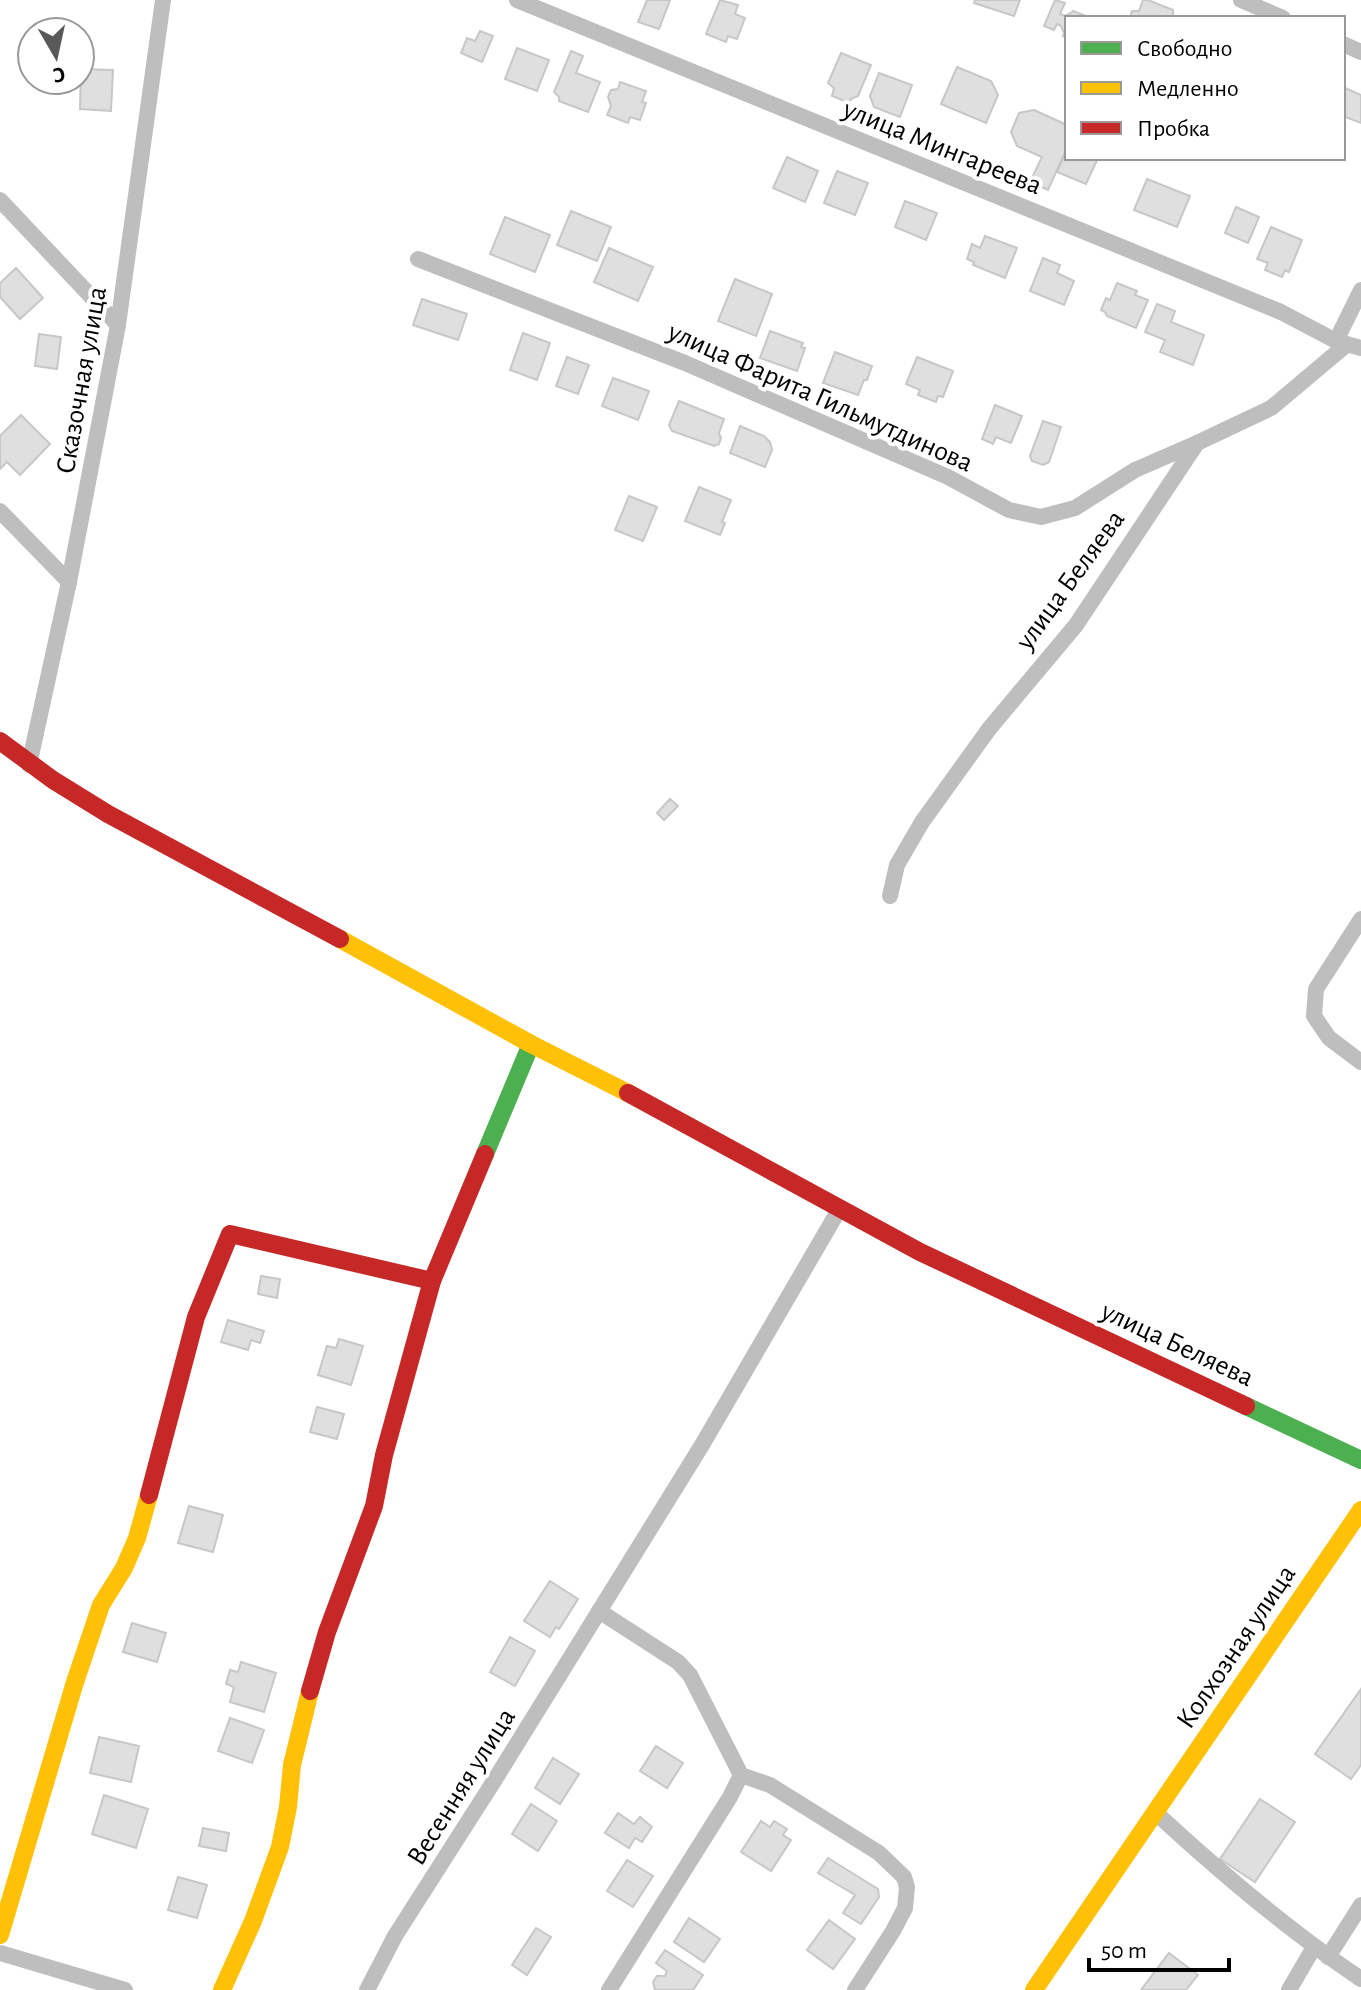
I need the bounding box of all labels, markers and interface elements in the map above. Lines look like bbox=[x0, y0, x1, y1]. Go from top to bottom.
north arrow bbox=[16, 16, 96, 96]
legend bbox=[1065, 16, 1345, 160]
text: Свободно bbox=[1137, 37, 1232, 61]
text: С bbox=[51, 63, 67, 87]
text: Медленно bbox=[1137, 77, 1239, 101]
street label: улица Мингареева bbox=[838, 95, 1046, 201]
text: Пробка bbox=[1137, 117, 1210, 141]
street label: Сказочная улица bbox=[52, 284, 112, 476]
street label: улица Фарита Гильмутдинова bbox=[663, 317, 977, 478]
street label: улица Беляева bbox=[1010, 505, 1130, 656]
street label: улица Беляева bbox=[1096, 1297, 1258, 1392]
street label: Колхозная улица bbox=[1172, 1560, 1302, 1734]
street label: Весенняя улица bbox=[402, 1704, 521, 1870]
scale bar bbox=[1089, 1922, 1229, 1972]
text: 50 m bbox=[1101, 1939, 1147, 1963]

